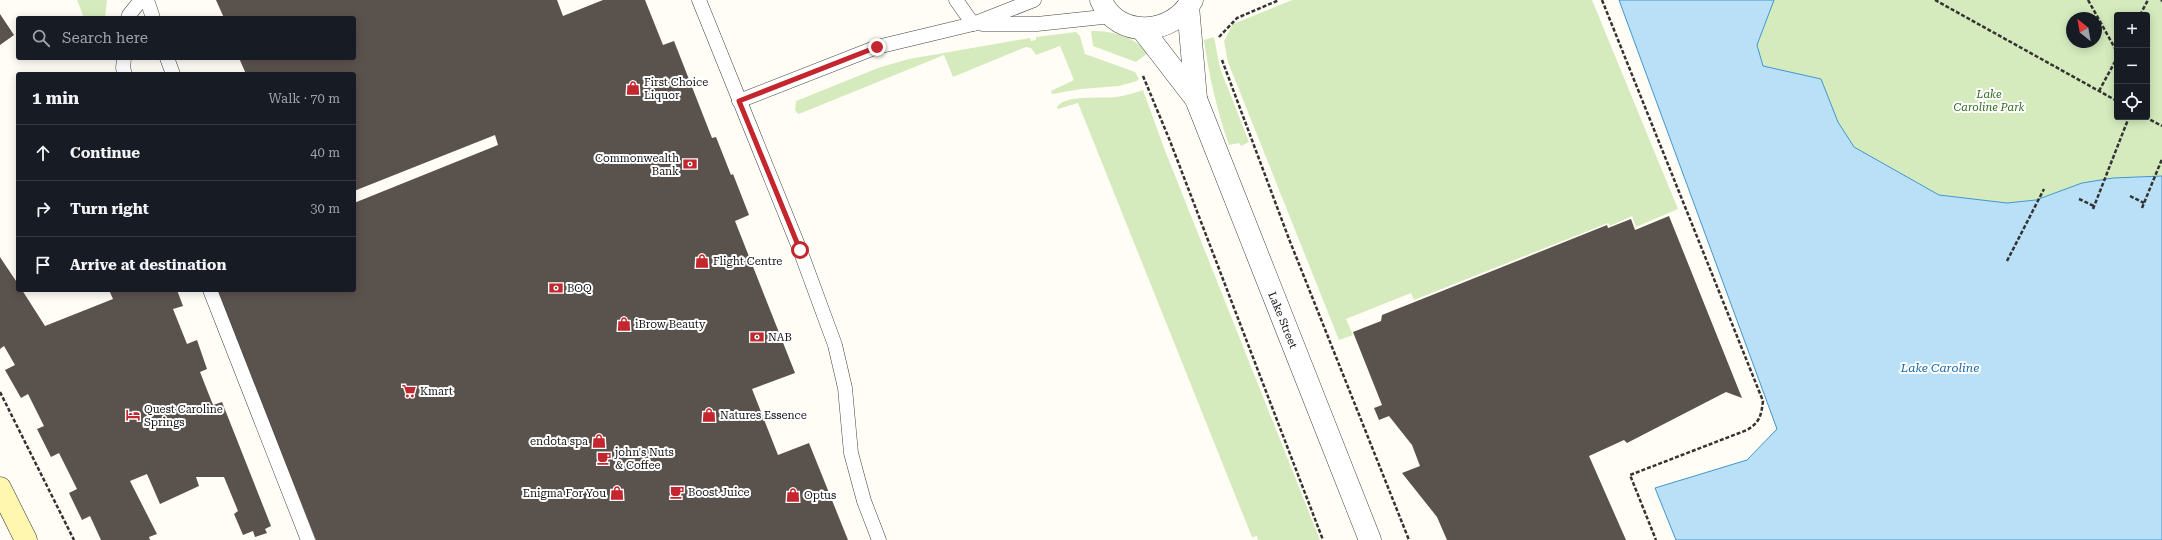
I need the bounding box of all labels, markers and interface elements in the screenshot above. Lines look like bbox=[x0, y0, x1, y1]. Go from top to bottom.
north arrow bbox=[2066, 12, 2102, 48]
map controls bbox=[2114, 12, 2150, 120]
button: + bbox=[2114, 12, 2150, 48]
search box bbox=[16, 16, 356, 60]
icon: search bbox=[30, 27, 52, 49]
text: Search here bbox=[62, 29, 148, 47]
route end bbox=[868, 38, 886, 56]
button: − bbox=[2114, 48, 2150, 84]
place label: First Choice Liquor bbox=[644, 76, 708, 102]
shop icon: First Choice Liquor bbox=[625, 80, 641, 96]
button: locate bbox=[2114, 84, 2150, 120]
text: 1 min bbox=[32, 88, 79, 108]
park label: Lake Caroline Park bbox=[1954, 88, 2024, 114]
text: Walk · 70 m bbox=[268, 91, 340, 106]
icon: ahead bbox=[32, 142, 54, 164]
text: Continue bbox=[70, 144, 140, 162]
text: 40 m bbox=[310, 145, 340, 160]
place label: Commonwealth Bank bbox=[595, 152, 679, 178]
bank icon: Commonwealth Bank bbox=[682, 156, 698, 172]
icon: right bbox=[32, 198, 54, 220]
text: Turn right bbox=[70, 200, 149, 218]
text: 30 m bbox=[310, 201, 340, 216]
route start bbox=[791, 241, 809, 259]
shop icon: Flight Centre bbox=[694, 253, 710, 269]
icon: arrive bbox=[32, 254, 54, 276]
place label: Flight Centre bbox=[713, 255, 782, 268]
text: Arrive at destination bbox=[70, 256, 226, 274]
bank icon: BOQ bbox=[548, 280, 564, 296]
place label: BOQ bbox=[567, 282, 592, 295]
street label: Lake Street bbox=[1265, 290, 1300, 350]
shop icon: iBrow Beauty bbox=[616, 316, 632, 332]
place label: iBrow Beauty bbox=[635, 318, 706, 331]
bank icon: NAB bbox=[749, 329, 765, 345]
place label: NAB bbox=[768, 331, 792, 344]
water label: Lake Caroline bbox=[1900, 361, 1979, 375]
supermarket icon: Kmart bbox=[401, 383, 417, 399]
place label: Kmart bbox=[420, 385, 453, 398]
place label: Quest Caroline Springs bbox=[144, 403, 223, 429]
hotel icon: Quest Caroline Springs bbox=[125, 407, 141, 423]
shop icon: Natures Essence bbox=[701, 407, 717, 423]
place label: Natures Essence bbox=[720, 409, 807, 422]
shop icon: endota spa bbox=[591, 433, 607, 449]
place label: endota spa bbox=[530, 435, 588, 448]
place label: john's Nuts & Coffee bbox=[614, 446, 674, 472]
cafe icon: john's Nuts & Coffee bbox=[596, 450, 612, 466]
cafe icon: Boost Juice bbox=[669, 484, 685, 500]
shop icon: Enigma For You bbox=[609, 485, 625, 501]
place label: Boost Juice bbox=[688, 486, 750, 499]
place label: Enigma For You bbox=[523, 487, 606, 500]
shop icon: Optus bbox=[785, 487, 801, 503]
place label: Optus bbox=[804, 489, 836, 502]

